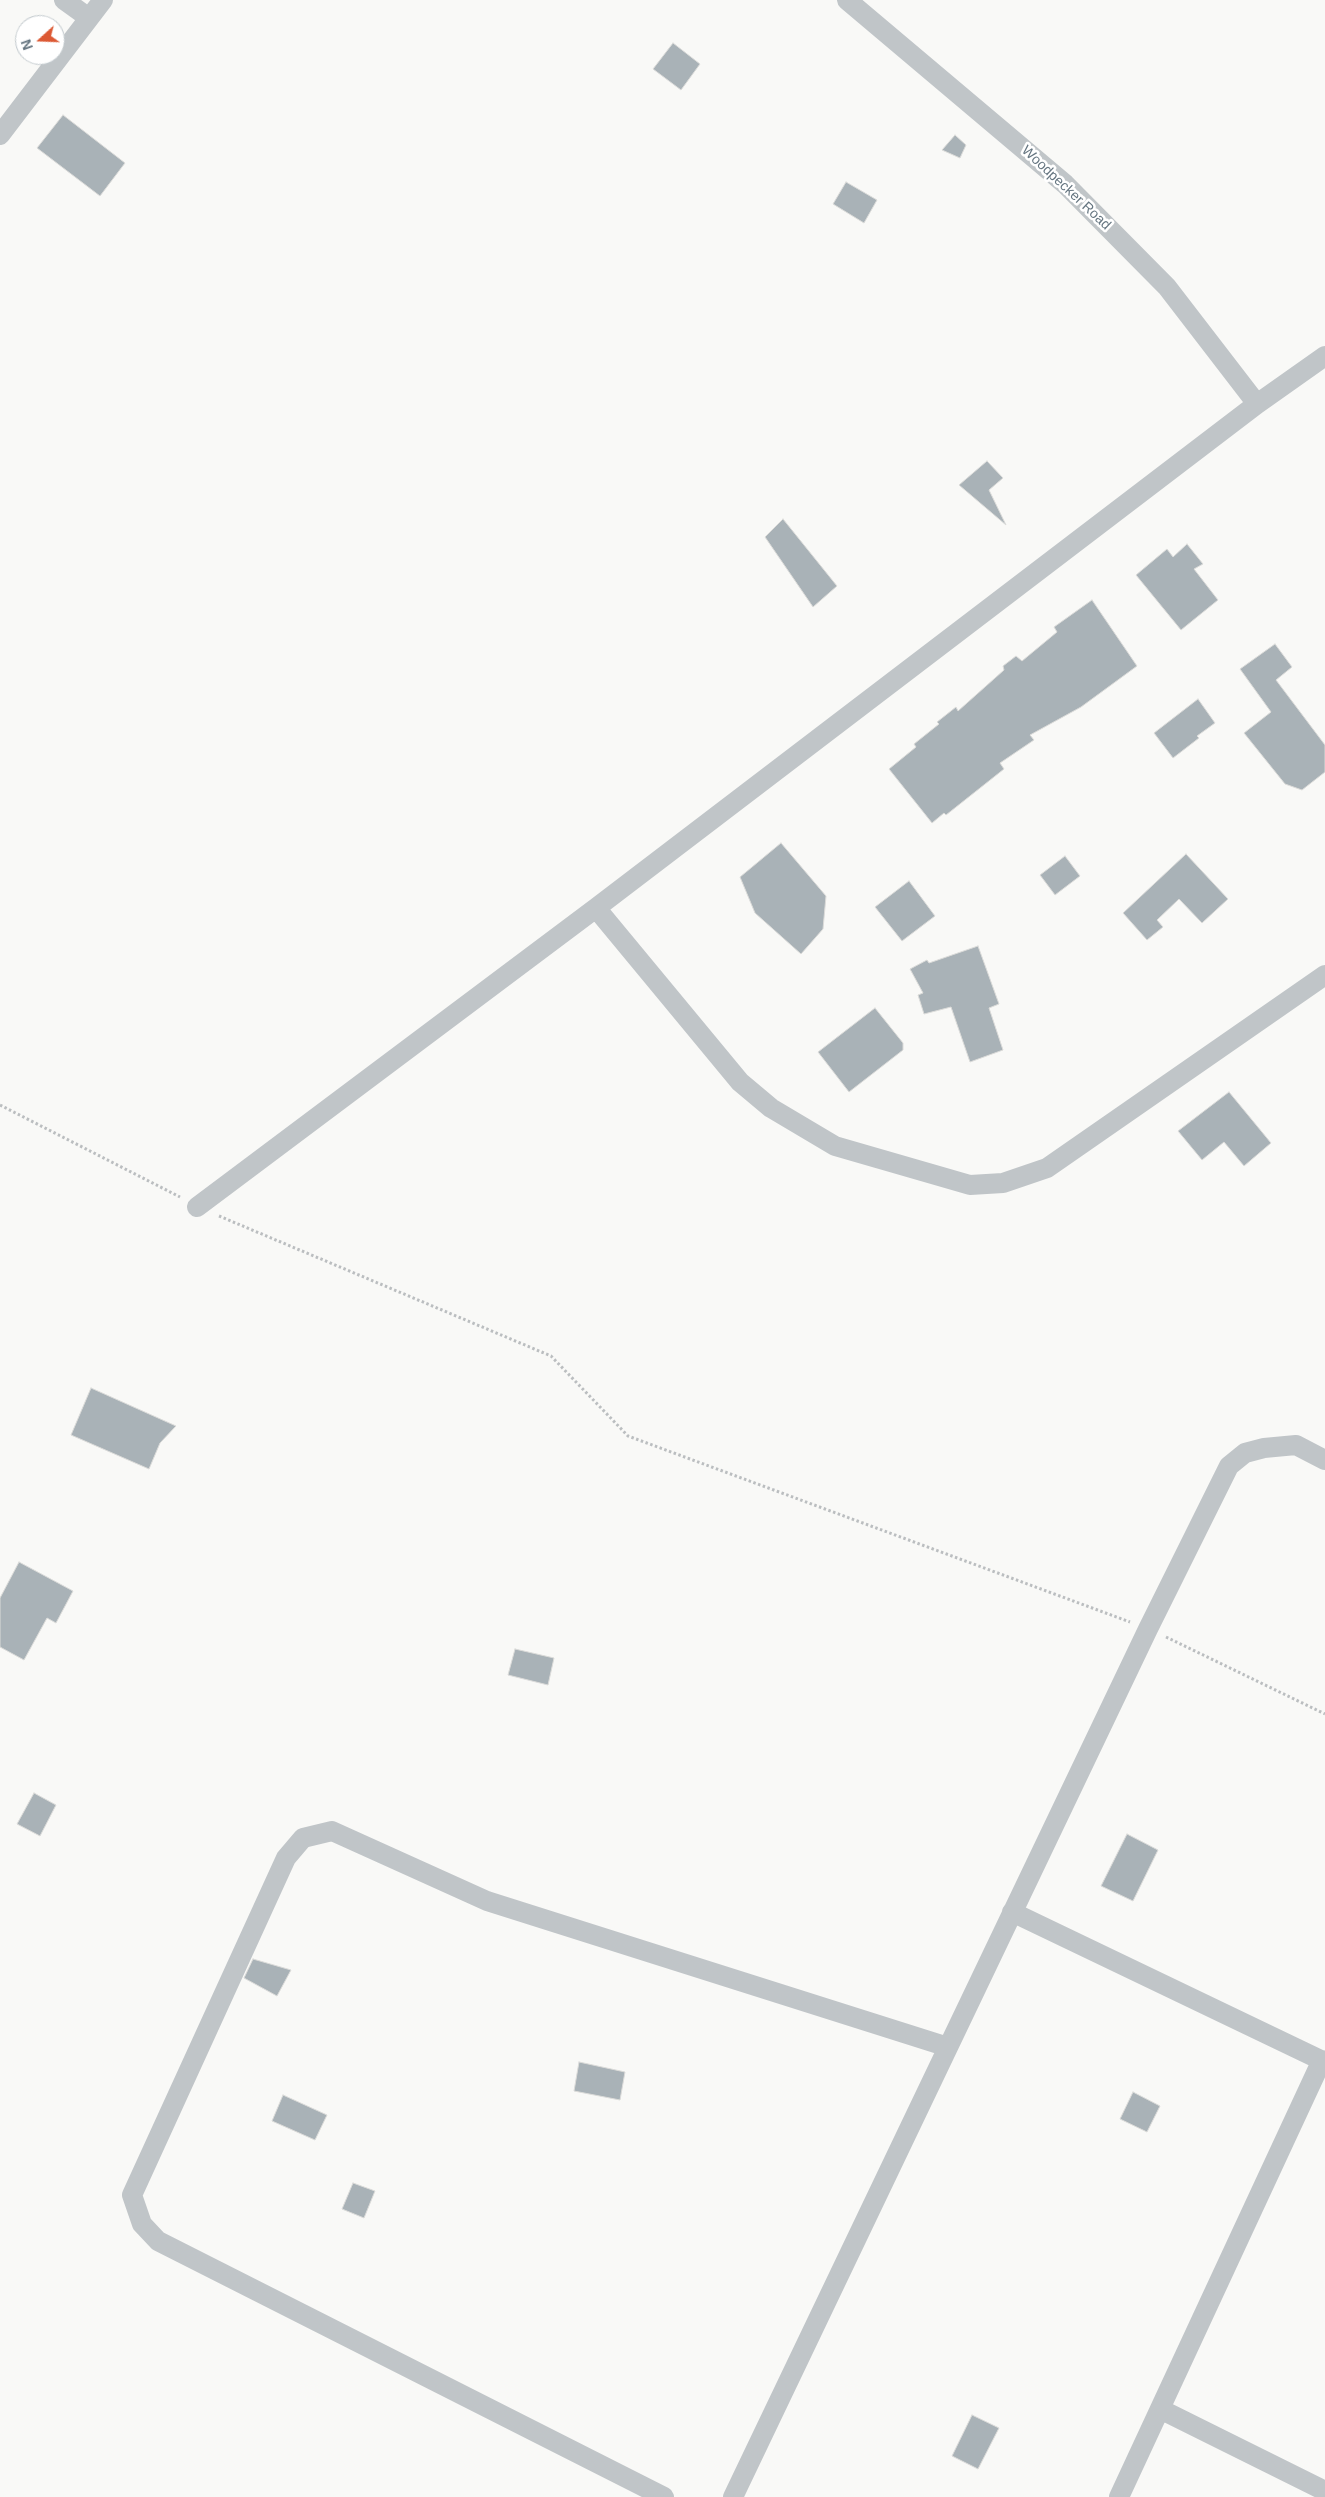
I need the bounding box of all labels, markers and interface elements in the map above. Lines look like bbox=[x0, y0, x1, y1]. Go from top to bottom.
north arrow bbox=[15, 15, 65, 65]
text: N bbox=[18, 37, 36, 52]
street label: Woodpecker Road bbox=[1018, 142, 1114, 234]

